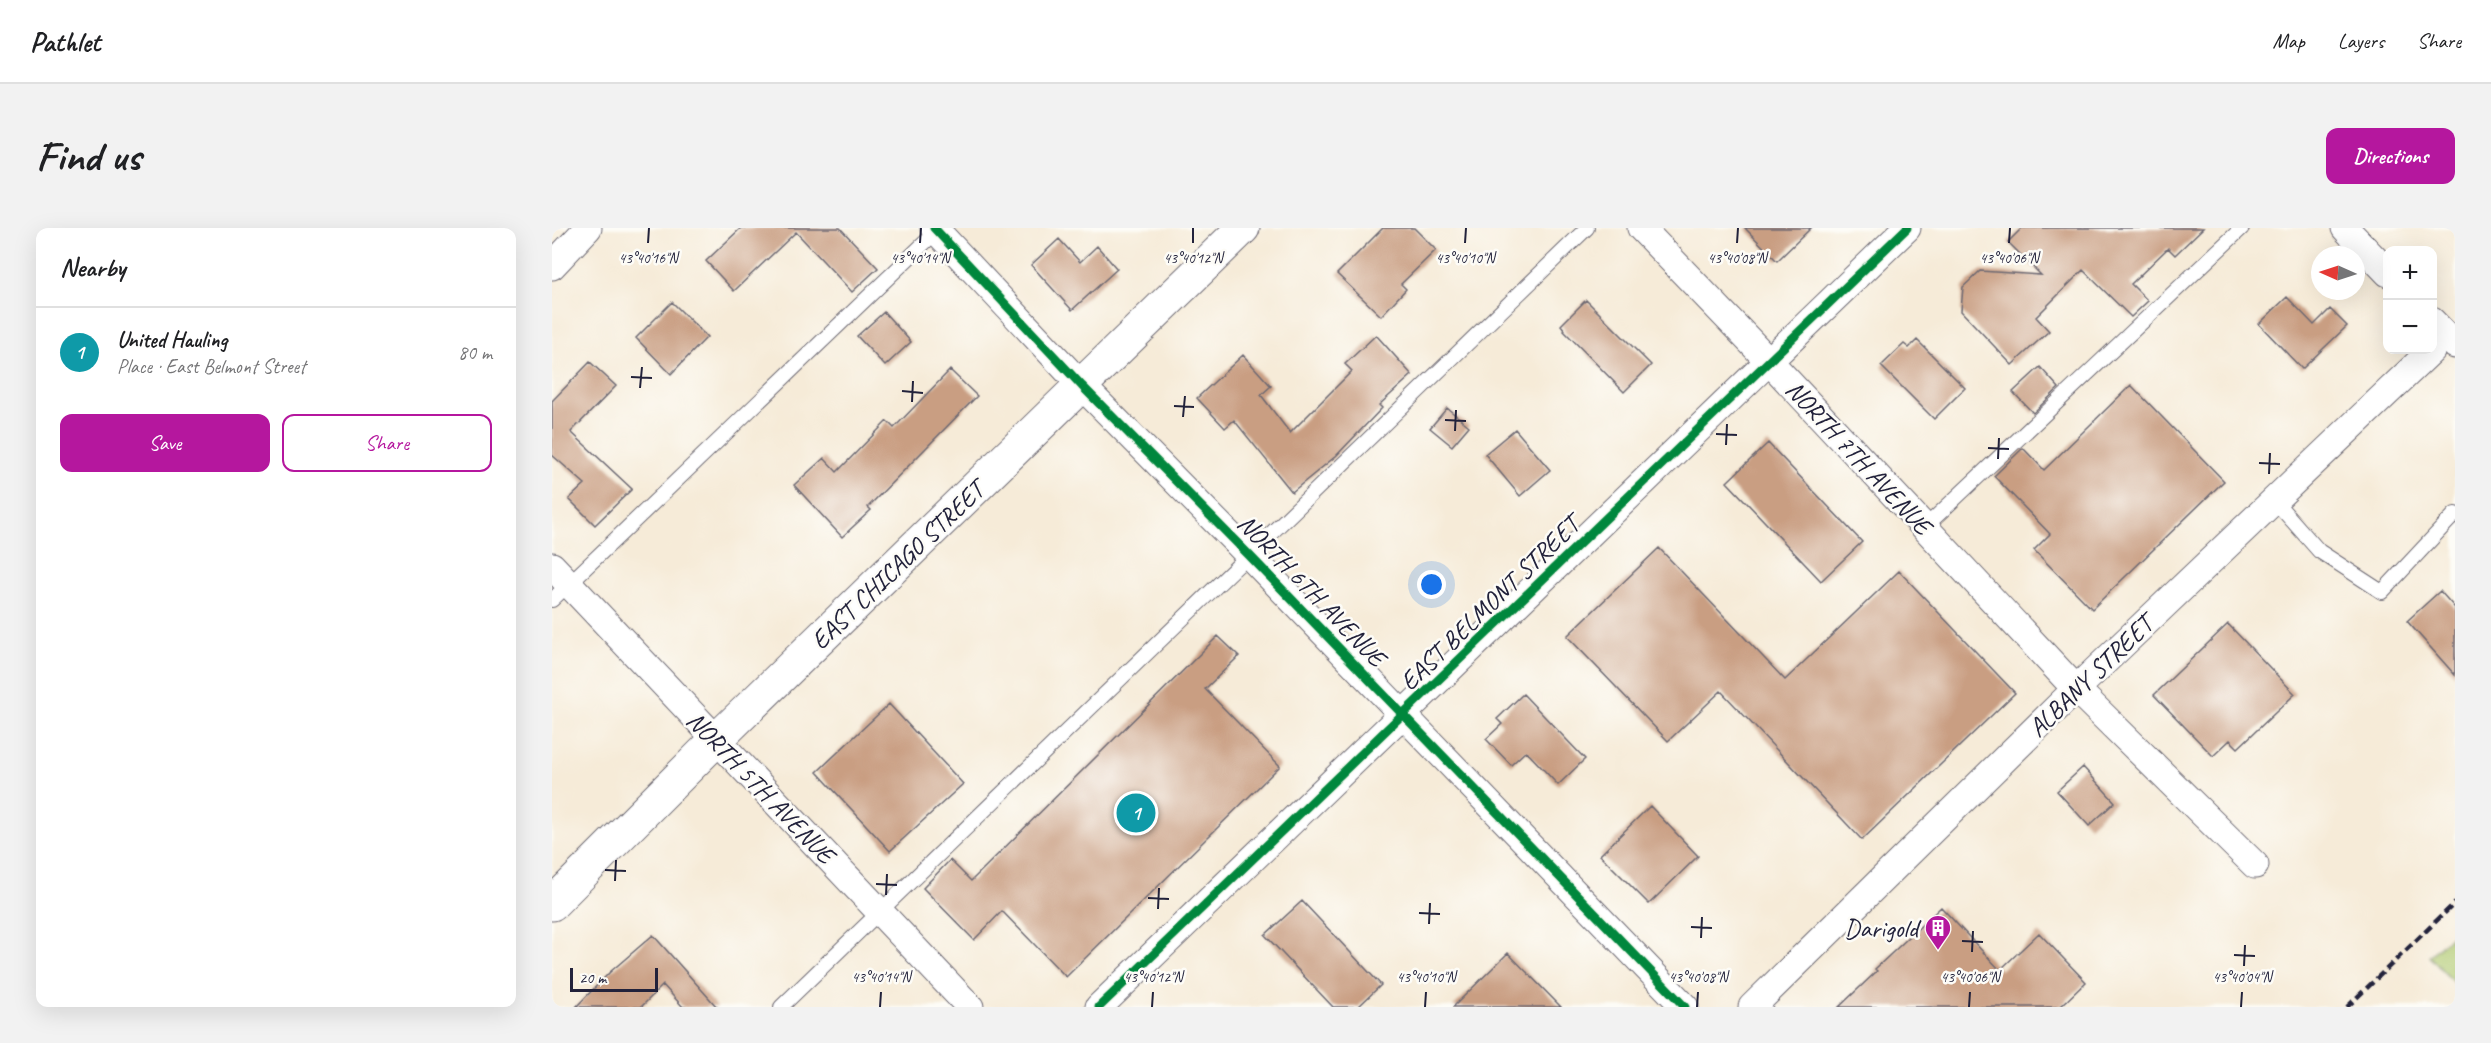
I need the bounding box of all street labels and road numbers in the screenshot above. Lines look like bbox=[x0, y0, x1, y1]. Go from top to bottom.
street label: NORTH 7TH AVENUE bbox=[1779, 373, 1941, 544]
street label: EAST CHICAGO STREET bbox=[804, 471, 995, 657]
street label: EAST BELMONT STREET bbox=[1393, 505, 1590, 698]
street label: NORTH 6TH AVENUE bbox=[1231, 507, 1395, 676]
street label: ALBANY STREET bbox=[2021, 604, 2164, 744]
street label: NORTH 5TH AVENUE bbox=[680, 704, 844, 873]

